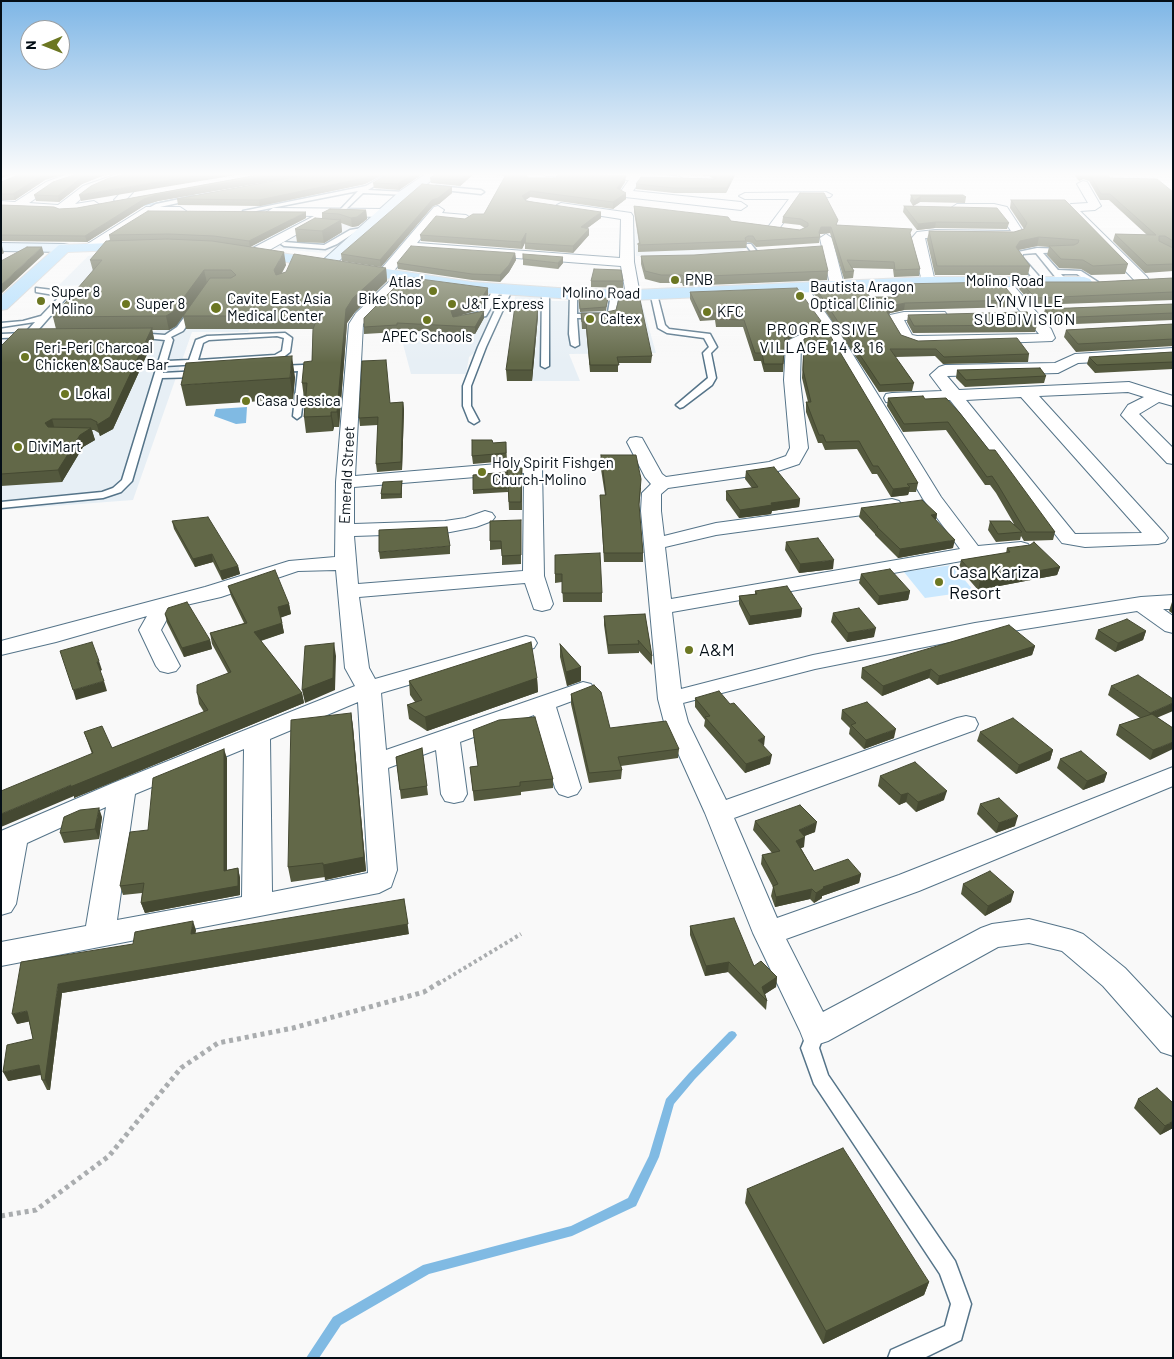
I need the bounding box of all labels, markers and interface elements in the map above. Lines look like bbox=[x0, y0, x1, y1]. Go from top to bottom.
north arrow bbox=[20, 20, 70, 70]
text: N bbox=[22, 40, 39, 50]
place label: PNB bbox=[685, 271, 713, 289]
street label: Molino Road bbox=[966, 272, 1044, 290]
place label: Atlas' Bike Shop bbox=[358, 273, 423, 308]
marker: PNB bbox=[669, 274, 681, 286]
place label: Bautista Aragon Optical Clinic bbox=[810, 278, 914, 313]
place label: Super 8 Molino bbox=[51, 283, 100, 318]
street label: Molino Road bbox=[562, 283, 640, 303]
marker: Atlas' Bike Shop bbox=[427, 285, 439, 297]
place label: Cavite East Asia Medical Center bbox=[227, 290, 331, 325]
marker: Bautista Aragon Optical Clinic bbox=[794, 290, 806, 302]
district label: LYNVILLE SUBDIVISION bbox=[972, 292, 1078, 330]
marker: Super 8 Molino bbox=[35, 295, 47, 307]
place label: Super 8 bbox=[136, 295, 185, 313]
place label: J&T Express bbox=[462, 295, 544, 313]
marker: Super 8 bbox=[120, 298, 132, 310]
marker: J&T Express bbox=[446, 298, 458, 310]
marker: Cavite East Asia Medical Center bbox=[209, 301, 223, 315]
place label: KFC bbox=[717, 303, 744, 321]
marker: KFC bbox=[701, 306, 713, 318]
place label: Caltex bbox=[600, 310, 640, 328]
marker: Caltex bbox=[584, 313, 596, 325]
marker: APEC Schools bbox=[421, 314, 433, 326]
district label: PROGRESSIVE VILLAGE 14 & 16 bbox=[758, 320, 886, 358]
place label: APEC Schools bbox=[382, 328, 472, 346]
place label: Peri-Peri Charcoal Chicken & Sauce Bar bbox=[35, 339, 169, 374]
marker: Peri-Peri Charcoal Chicken & Sauce Bar bbox=[19, 351, 31, 363]
place label: Lokal bbox=[75, 385, 110, 403]
marker: Lokal bbox=[59, 388, 71, 400]
place label: Casa Jessica bbox=[256, 392, 341, 410]
marker: Casa Jessica bbox=[240, 395, 252, 407]
street label: Emerald Street bbox=[335, 426, 359, 524]
place label: DiviMart bbox=[28, 438, 82, 456]
marker: DiviMart bbox=[12, 441, 24, 453]
place label: Holy Spirit Fishgen Church-Molino bbox=[492, 454, 614, 489]
marker: Holy Spirit Fishgen Church-Molino bbox=[476, 466, 488, 478]
place label: Casa Kariza Resort bbox=[949, 561, 1039, 604]
marker: Casa Kariza Resort bbox=[933, 576, 945, 588]
place label: A&M bbox=[699, 639, 735, 661]
marker: A&M bbox=[683, 644, 695, 656]

